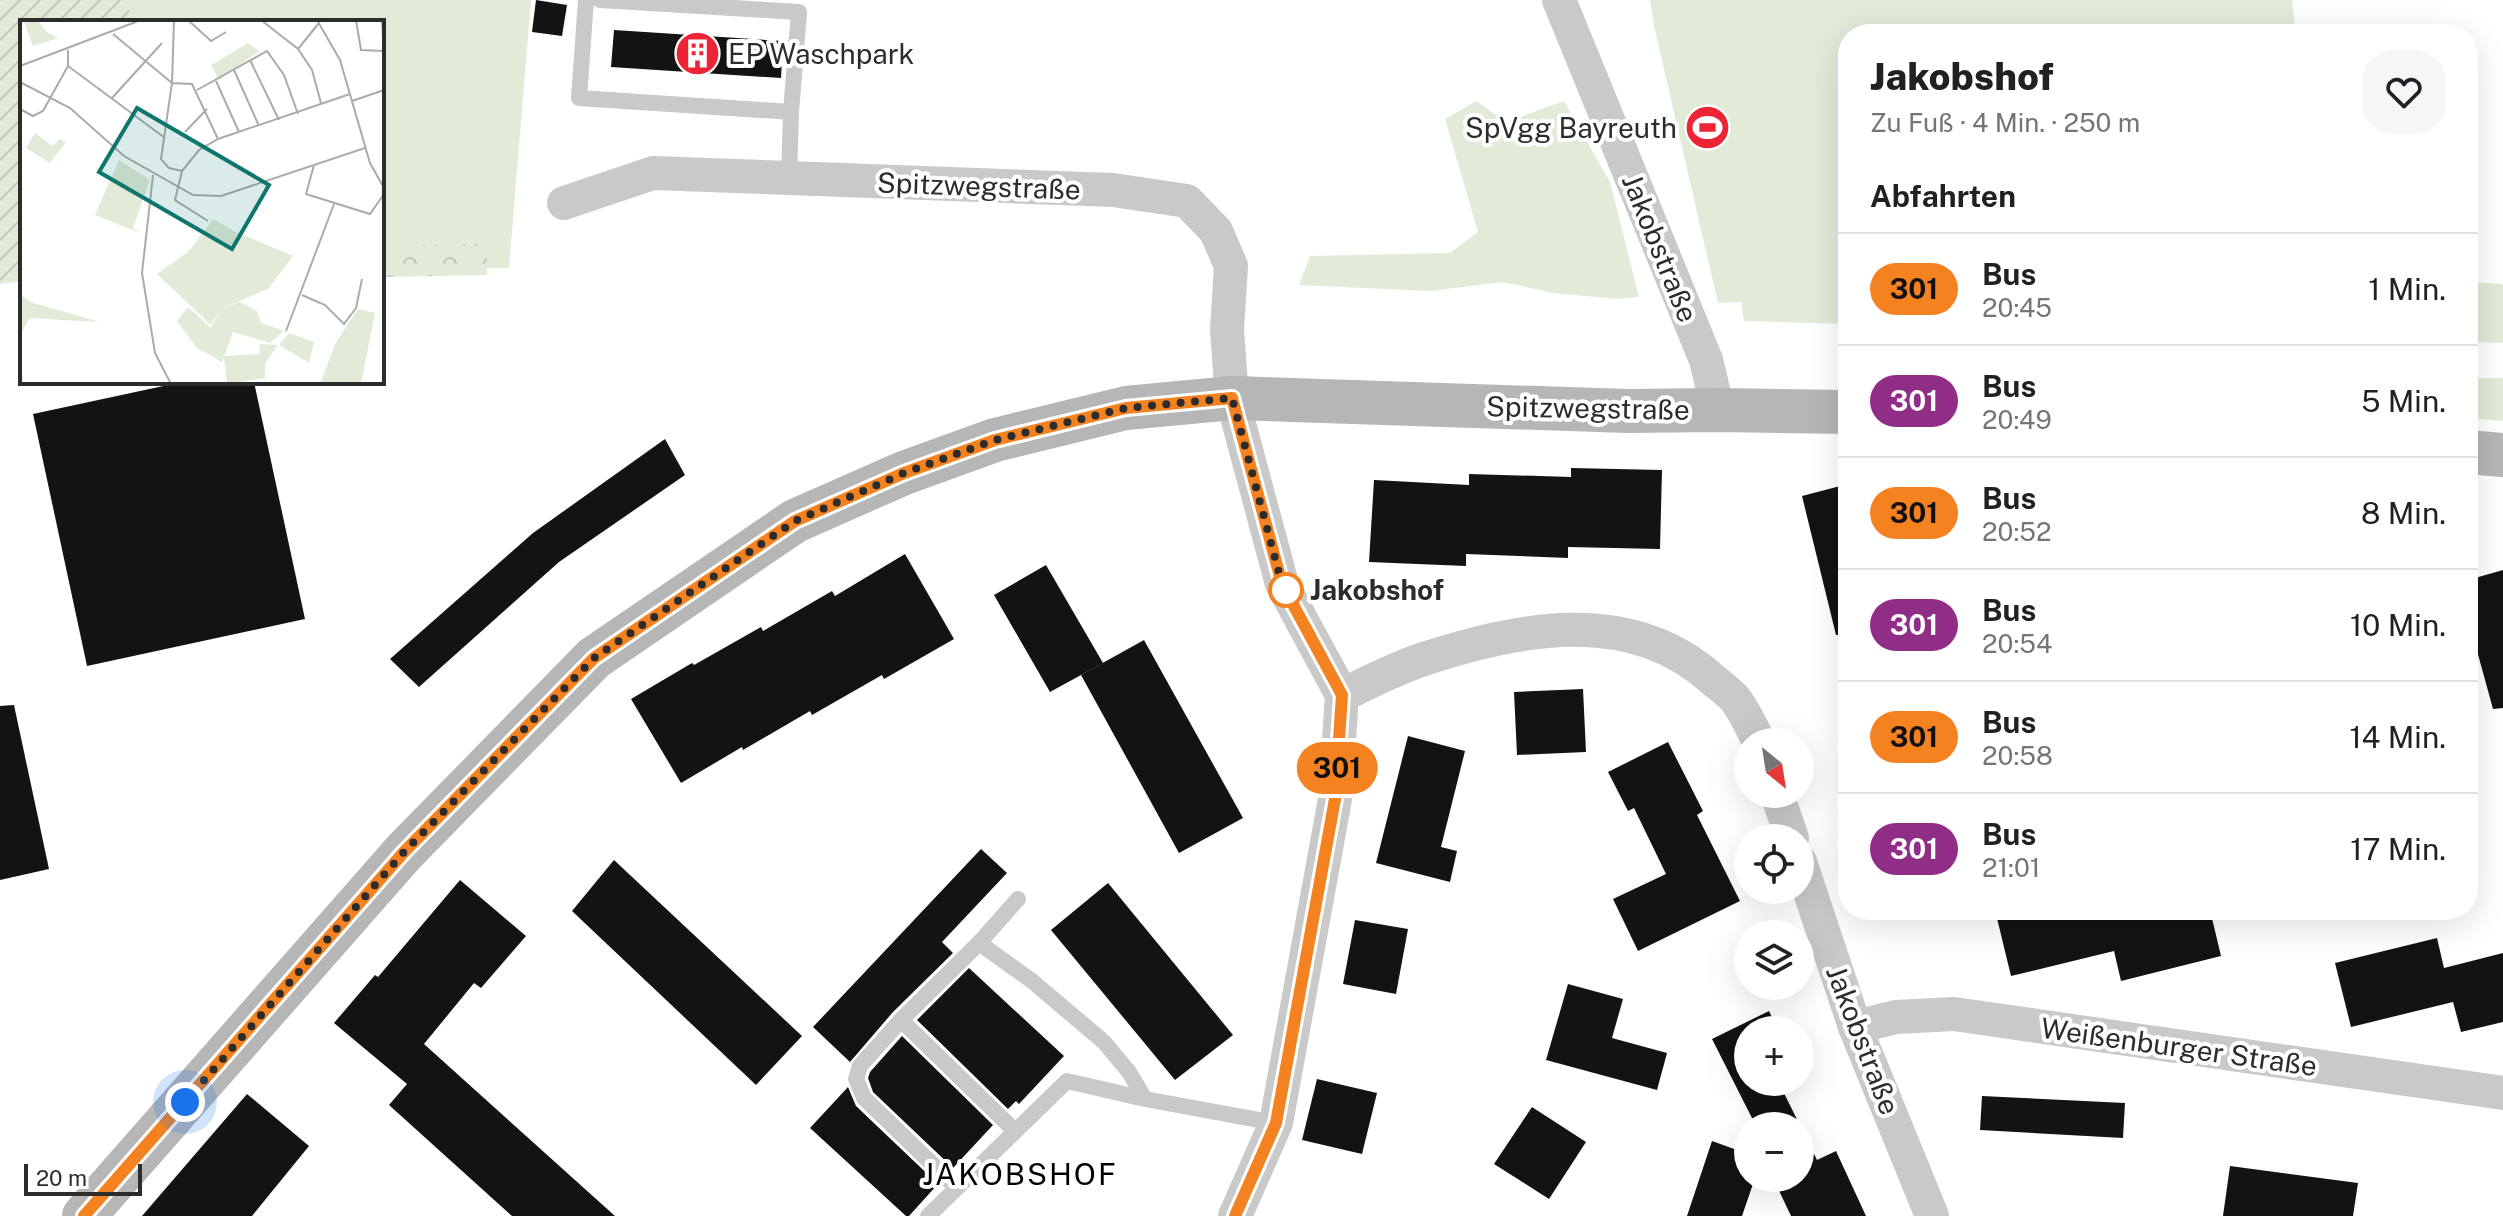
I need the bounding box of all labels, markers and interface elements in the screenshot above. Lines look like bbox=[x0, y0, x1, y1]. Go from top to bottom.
inset map bbox=[20, 20, 384, 384]
building icon: EP Waschpark bbox=[673, 30, 721, 78]
place label: EP Waschpark bbox=[728, 37, 914, 70]
button: heart bbox=[2362, 50, 2446, 134]
text: Jakobshof bbox=[1870, 54, 2054, 99]
sports icon: SpVgg Bayreuth bbox=[1684, 104, 1732, 152]
text: Zu Fuß · 4 Min. · 250 m bbox=[1870, 107, 2140, 138]
place label: SpVgg Bayreuth bbox=[1465, 111, 1677, 144]
street label: Spitzwegstraße bbox=[877, 165, 1081, 206]
street label: Jakobstraße bbox=[1616, 169, 1705, 327]
text: Abfahrten bbox=[1870, 178, 2016, 214]
text: Bus bbox=[1982, 256, 2036, 292]
text: 1 Min. bbox=[2368, 271, 2446, 307]
text: 301 bbox=[1890, 272, 1938, 305]
text: 20:45 bbox=[1982, 292, 2052, 323]
text: Bus bbox=[1982, 368, 2036, 404]
text: 5 Min. bbox=[2361, 383, 2446, 419]
text: 301 bbox=[1890, 384, 1938, 417]
street label: Spitzwegstraße bbox=[1486, 389, 1690, 426]
text: 20:49 bbox=[1982, 404, 2052, 435]
text: Bus bbox=[1982, 480, 2036, 516]
text: 8 Min. bbox=[2361, 495, 2446, 531]
text: 301 bbox=[1890, 496, 1938, 529]
text: 20:52 bbox=[1982, 516, 2051, 547]
marker: Jakobshof bbox=[1269, 573, 1303, 607]
place label: Jakobshof bbox=[1310, 573, 1444, 606]
text: Bus bbox=[1982, 592, 2036, 628]
text: 10 Min. bbox=[2350, 607, 2446, 643]
text: 301 bbox=[1890, 608, 1938, 641]
text: 20:54 bbox=[1982, 628, 2052, 659]
text: Bus bbox=[1982, 704, 2036, 740]
text: 14 Min. bbox=[2349, 719, 2446, 755]
text: 301 bbox=[1890, 720, 1938, 753]
north arrow bbox=[1734, 728, 1814, 808]
map controls bbox=[1734, 728, 1814, 1192]
text: 20:58 bbox=[1982, 740, 2053, 771]
line badge: 301 bbox=[1291, 742, 1383, 794]
text: 301 bbox=[1313, 751, 1361, 784]
text: Bus bbox=[1982, 816, 2036, 852]
button: locate bbox=[1734, 824, 1814, 904]
text: 17 Min. bbox=[2350, 831, 2446, 867]
text: 301 bbox=[1890, 832, 1938, 865]
text: 21:01 bbox=[1982, 852, 2040, 883]
button: layers bbox=[1734, 920, 1814, 1000]
street label: Jakobstraße bbox=[1820, 961, 1907, 1119]
street label: Weißenburger Straße bbox=[2039, 1011, 2319, 1082]
button: + bbox=[1734, 1016, 1814, 1096]
your location bbox=[165, 1082, 205, 1122]
button: − bbox=[1734, 1112, 1814, 1192]
district label: JAKOBSHOF bbox=[922, 1156, 1118, 1192]
scale bar bbox=[24, 1160, 142, 1196]
text: 20 m bbox=[36, 1165, 87, 1191]

